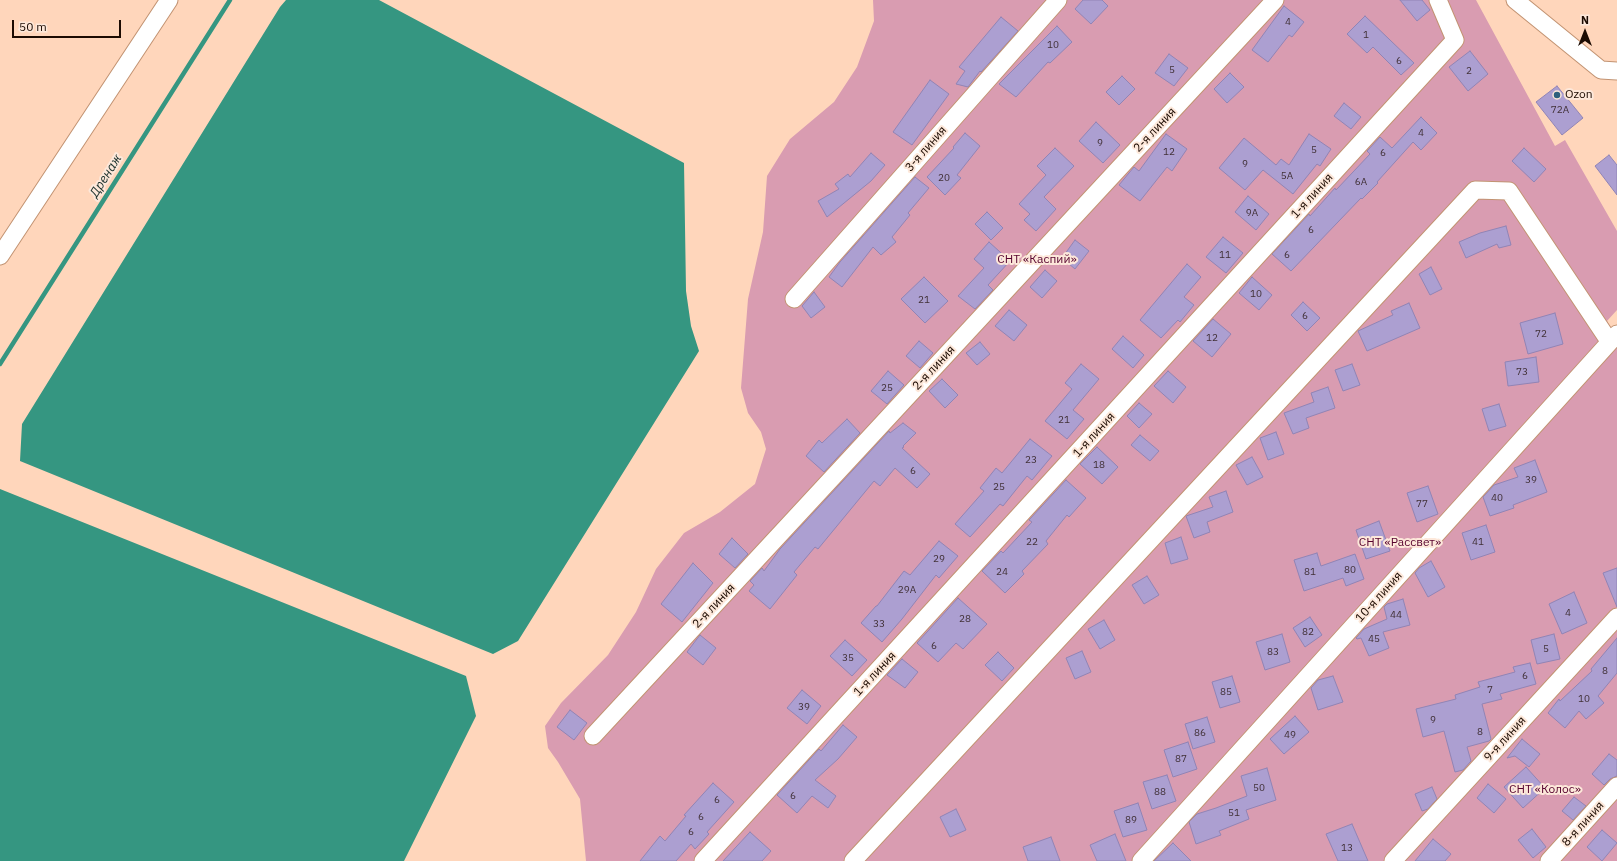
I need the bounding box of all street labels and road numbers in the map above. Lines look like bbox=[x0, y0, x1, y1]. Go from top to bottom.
street label: 2-я линия bbox=[1131, 105, 1179, 155]
street label: 3-я линия bbox=[902, 123, 950, 175]
street label: 1-я линия bbox=[1288, 171, 1336, 221]
street label: 2-я линия bbox=[910, 343, 958, 393]
street label: 1-я линия bbox=[1070, 410, 1118, 460]
street label: 10-я линия bbox=[1353, 569, 1405, 625]
street label: 2-я линия bbox=[690, 581, 738, 631]
street label: 1-я линия bbox=[851, 649, 899, 699]
street label: 9-я линия bbox=[1481, 714, 1529, 764]
street label: 8-я линия bbox=[1559, 799, 1607, 849]

